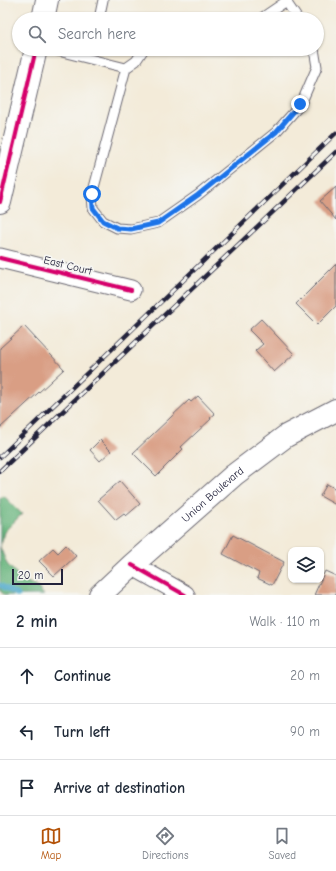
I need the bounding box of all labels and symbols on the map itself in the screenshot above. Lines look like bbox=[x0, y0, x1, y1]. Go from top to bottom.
route end bbox=[291, 95, 309, 113]
route start bbox=[83, 185, 101, 203]
street label: East Court bbox=[42, 253, 94, 278]
street label: Union Boulevard bbox=[179, 464, 246, 525]
scale bar bbox=[12, 567, 63, 586]

